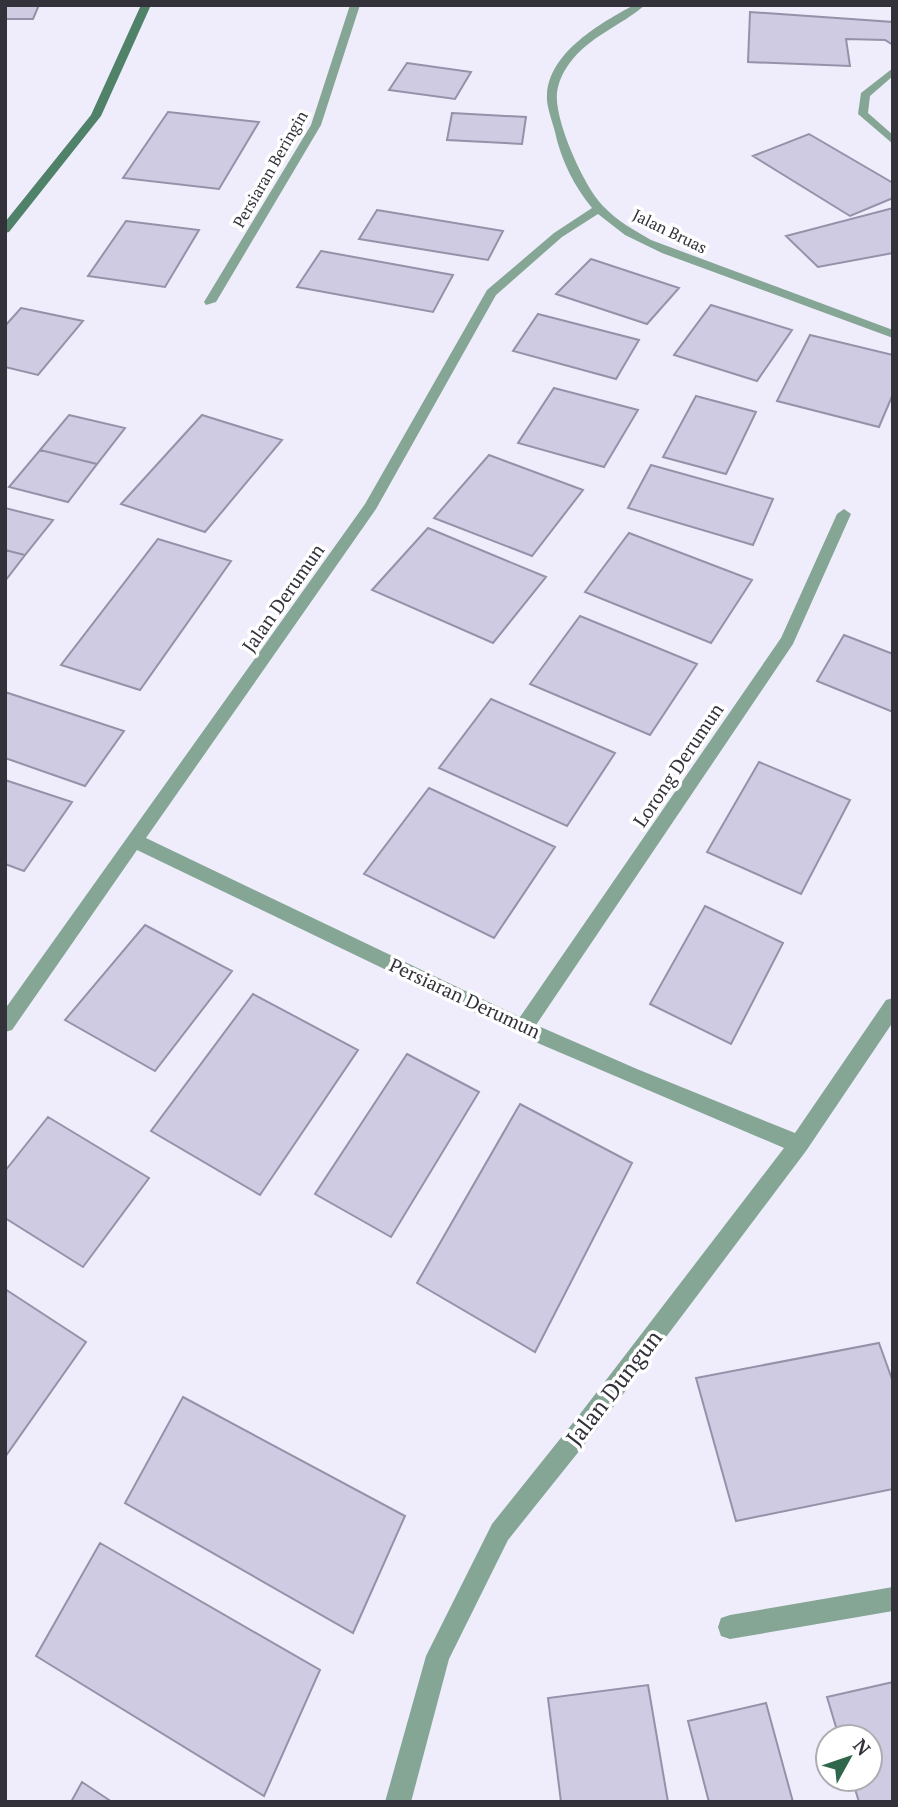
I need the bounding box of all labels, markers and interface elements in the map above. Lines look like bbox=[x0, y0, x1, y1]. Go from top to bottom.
street label: Persiaran Beringin bbox=[228, 106, 313, 232]
street label: Jalan Bruas bbox=[629, 204, 711, 258]
street label: Jalan Derumun bbox=[236, 538, 329, 657]
street label: Lorong Derumun bbox=[627, 698, 728, 832]
street label: Persiaran Derumun bbox=[386, 952, 545, 1043]
street label: Jalan Dungun bbox=[558, 1323, 669, 1452]
north arrow bbox=[814, 1723, 884, 1793]
text: N bbox=[848, 1733, 877, 1761]

